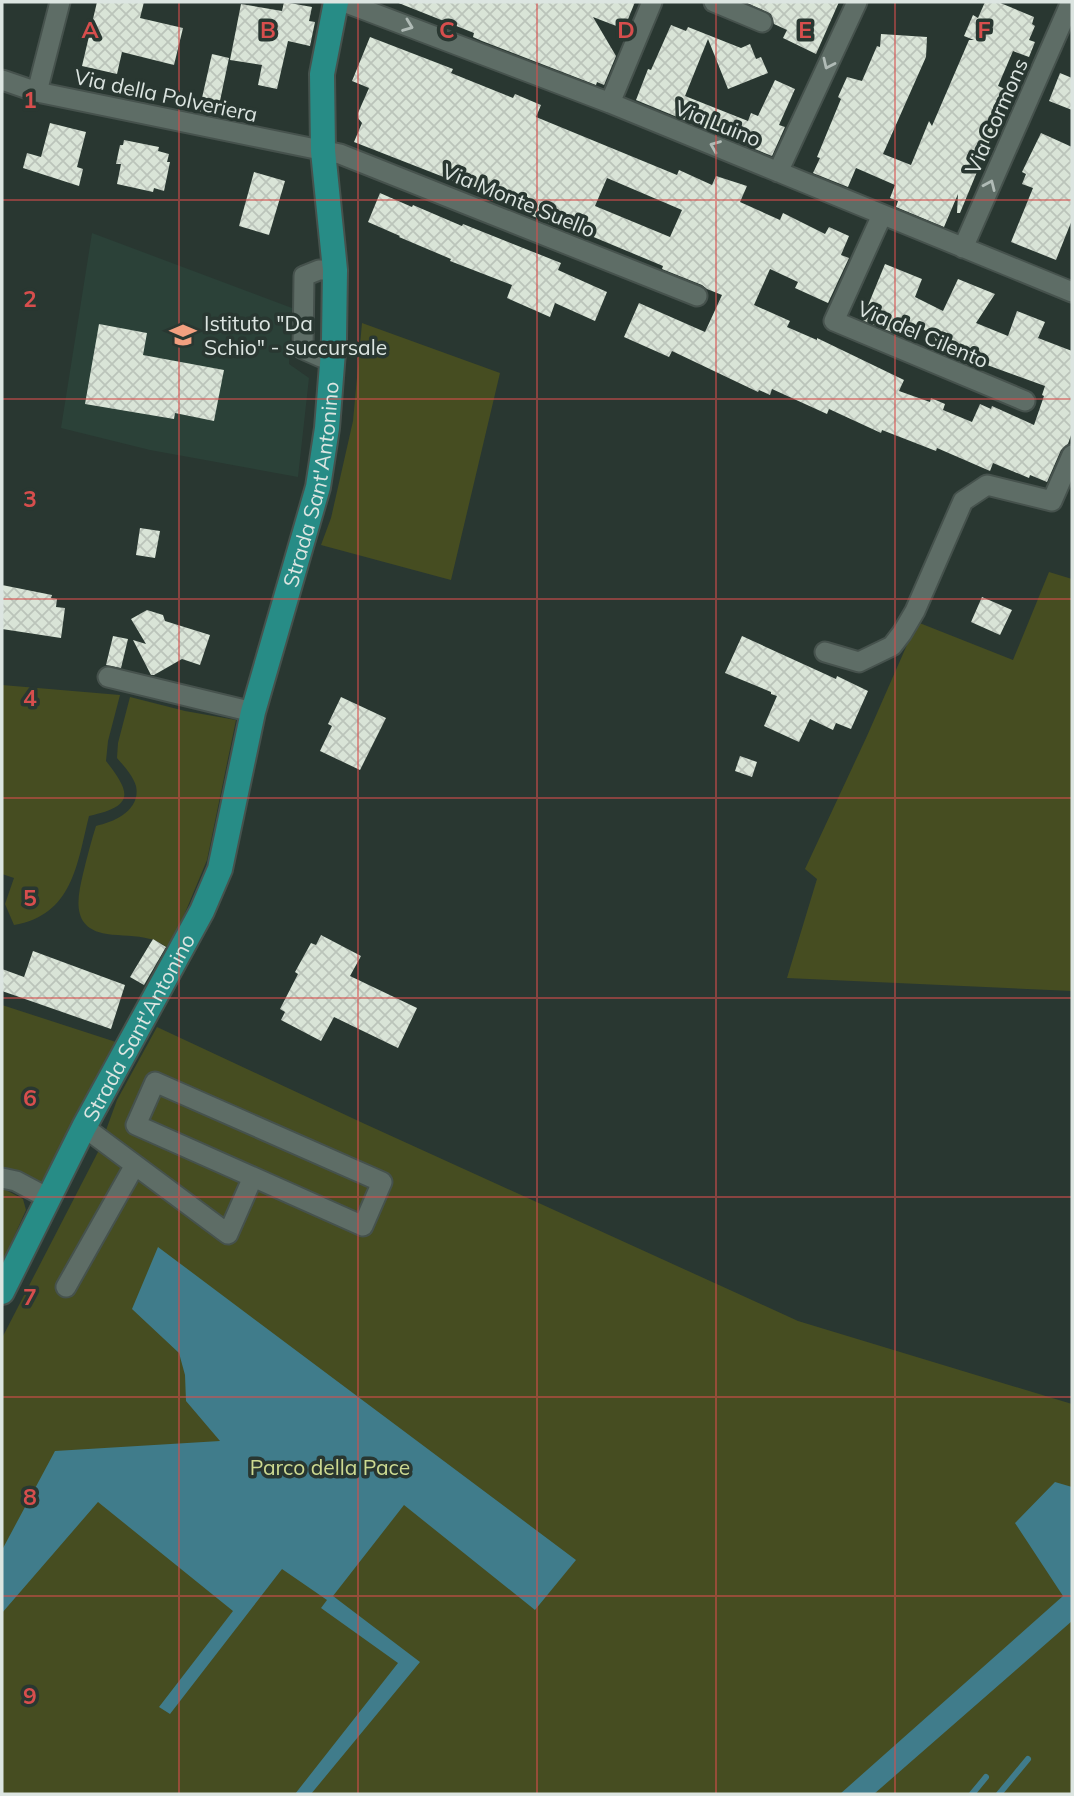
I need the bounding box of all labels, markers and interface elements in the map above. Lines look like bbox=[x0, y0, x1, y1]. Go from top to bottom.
text: A bbox=[81, 15, 99, 44]
text: B bbox=[260, 15, 276, 44]
text: C bbox=[439, 15, 455, 44]
text: D bbox=[617, 15, 635, 44]
text: E bbox=[798, 15, 812, 44]
text: F bbox=[977, 15, 991, 44]
one-way arrow bbox=[401, 17, 413, 31]
street label: Via Cormons bbox=[959, 54, 1033, 178]
one-way arrow bbox=[822, 57, 836, 69]
street label: Via della Polveriera bbox=[72, 63, 260, 127]
text: 1 bbox=[23, 85, 37, 114]
street label: Via Luino bbox=[671, 94, 765, 152]
one-way arrow bbox=[709, 140, 722, 154]
street label: Via Monte Suello bbox=[439, 157, 599, 243]
one-way arrow bbox=[982, 180, 996, 192]
text: 2 bbox=[23, 284, 37, 313]
street label: Via del Cilento bbox=[854, 295, 992, 373]
place label: Istituto "Da Schio" - succursale bbox=[204, 310, 387, 360]
school or university icon: Istituto "Da Schio" - succursale bbox=[168, 320, 198, 350]
street label: Strada Sant'Antonino bbox=[277, 381, 344, 590]
text: 3 bbox=[23, 484, 37, 513]
text: 4 bbox=[23, 683, 37, 712]
text: 5 bbox=[23, 883, 37, 912]
street label: Strada Sant'Antonino bbox=[77, 929, 200, 1126]
text: 6 bbox=[23, 1083, 37, 1112]
text: 7 bbox=[23, 1282, 37, 1311]
park label: Parco della Pace bbox=[250, 1454, 410, 1480]
text: 8 bbox=[23, 1482, 37, 1511]
text: 9 bbox=[23, 1681, 37, 1710]

